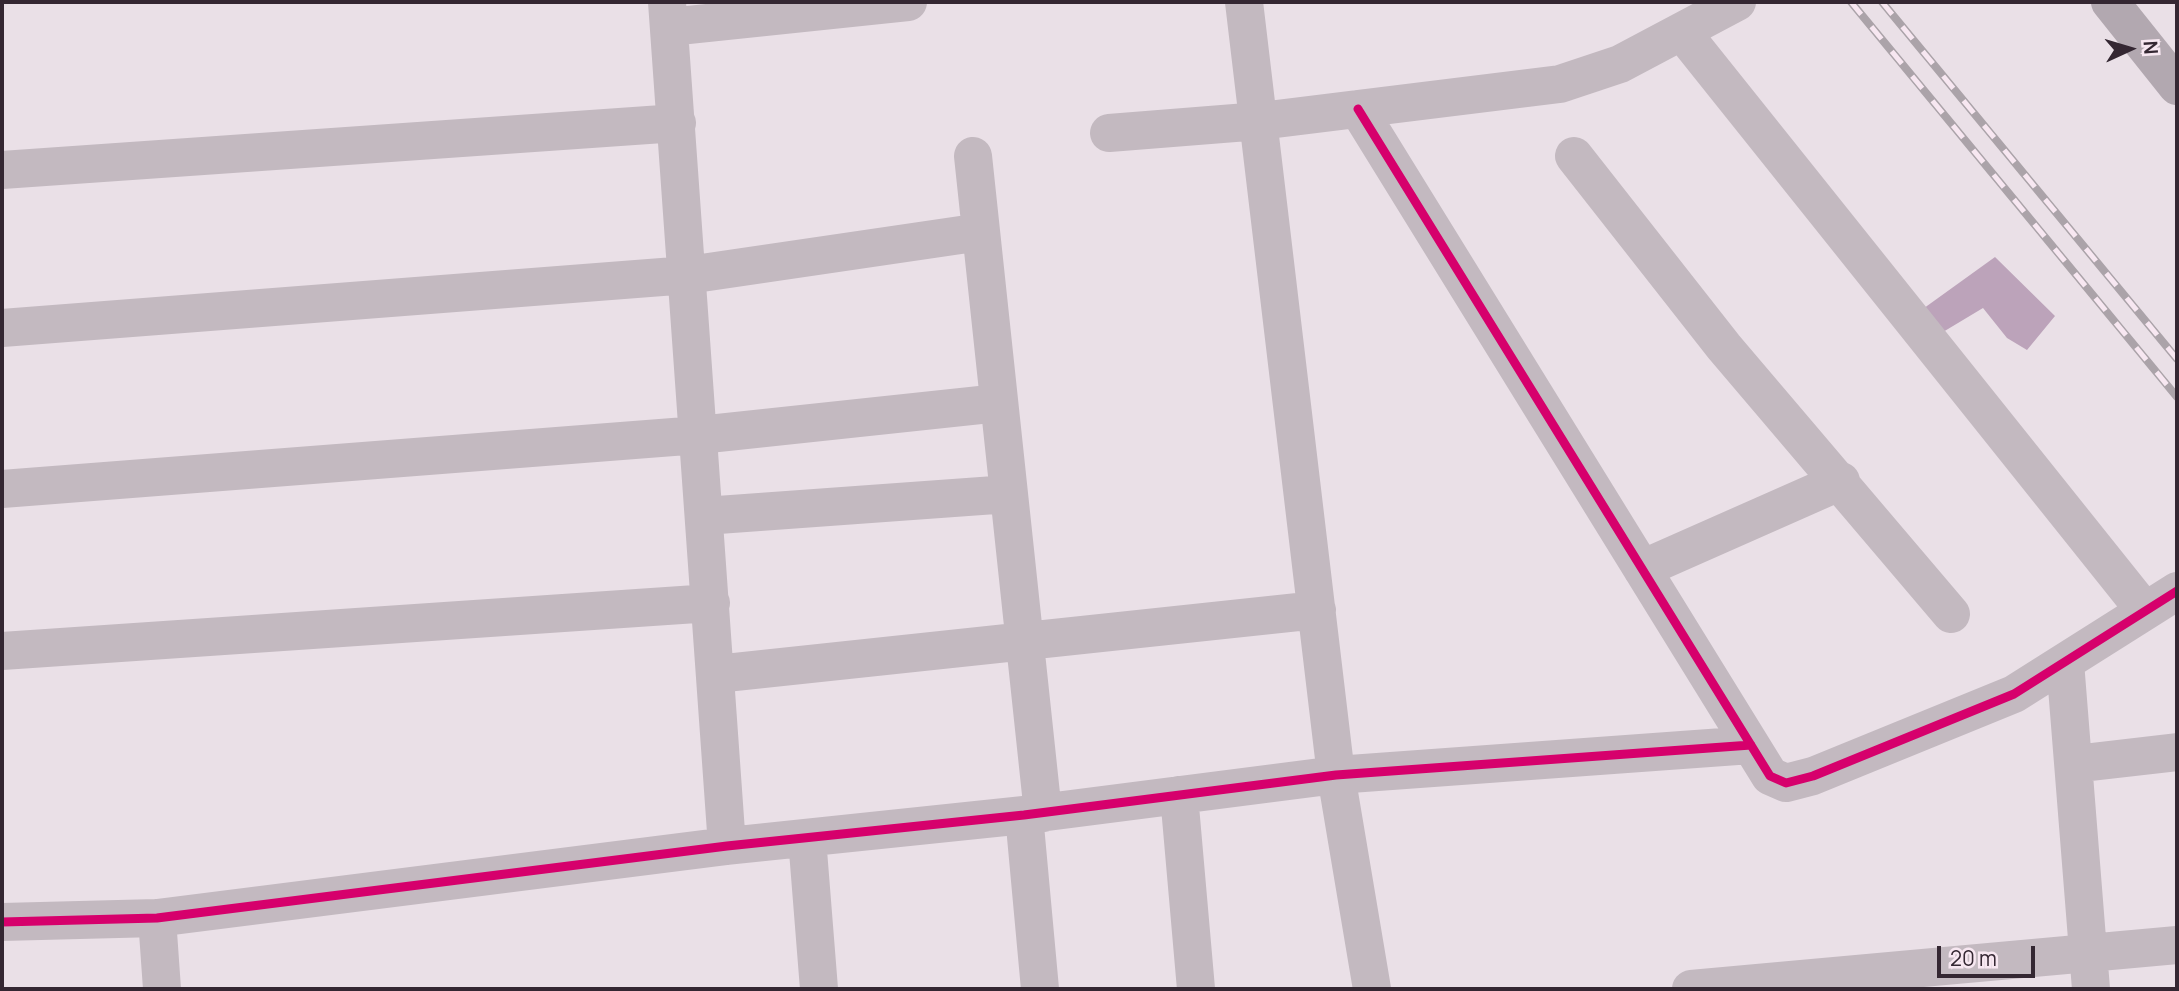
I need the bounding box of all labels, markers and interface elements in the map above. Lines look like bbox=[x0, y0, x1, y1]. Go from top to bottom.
north arrow bbox=[2095, 14, 2165, 84]
text: N bbox=[2138, 40, 2164, 55]
scale bar bbox=[1941, 932, 2039, 976]
text: 20 m bbox=[1950, 944, 1997, 972]

